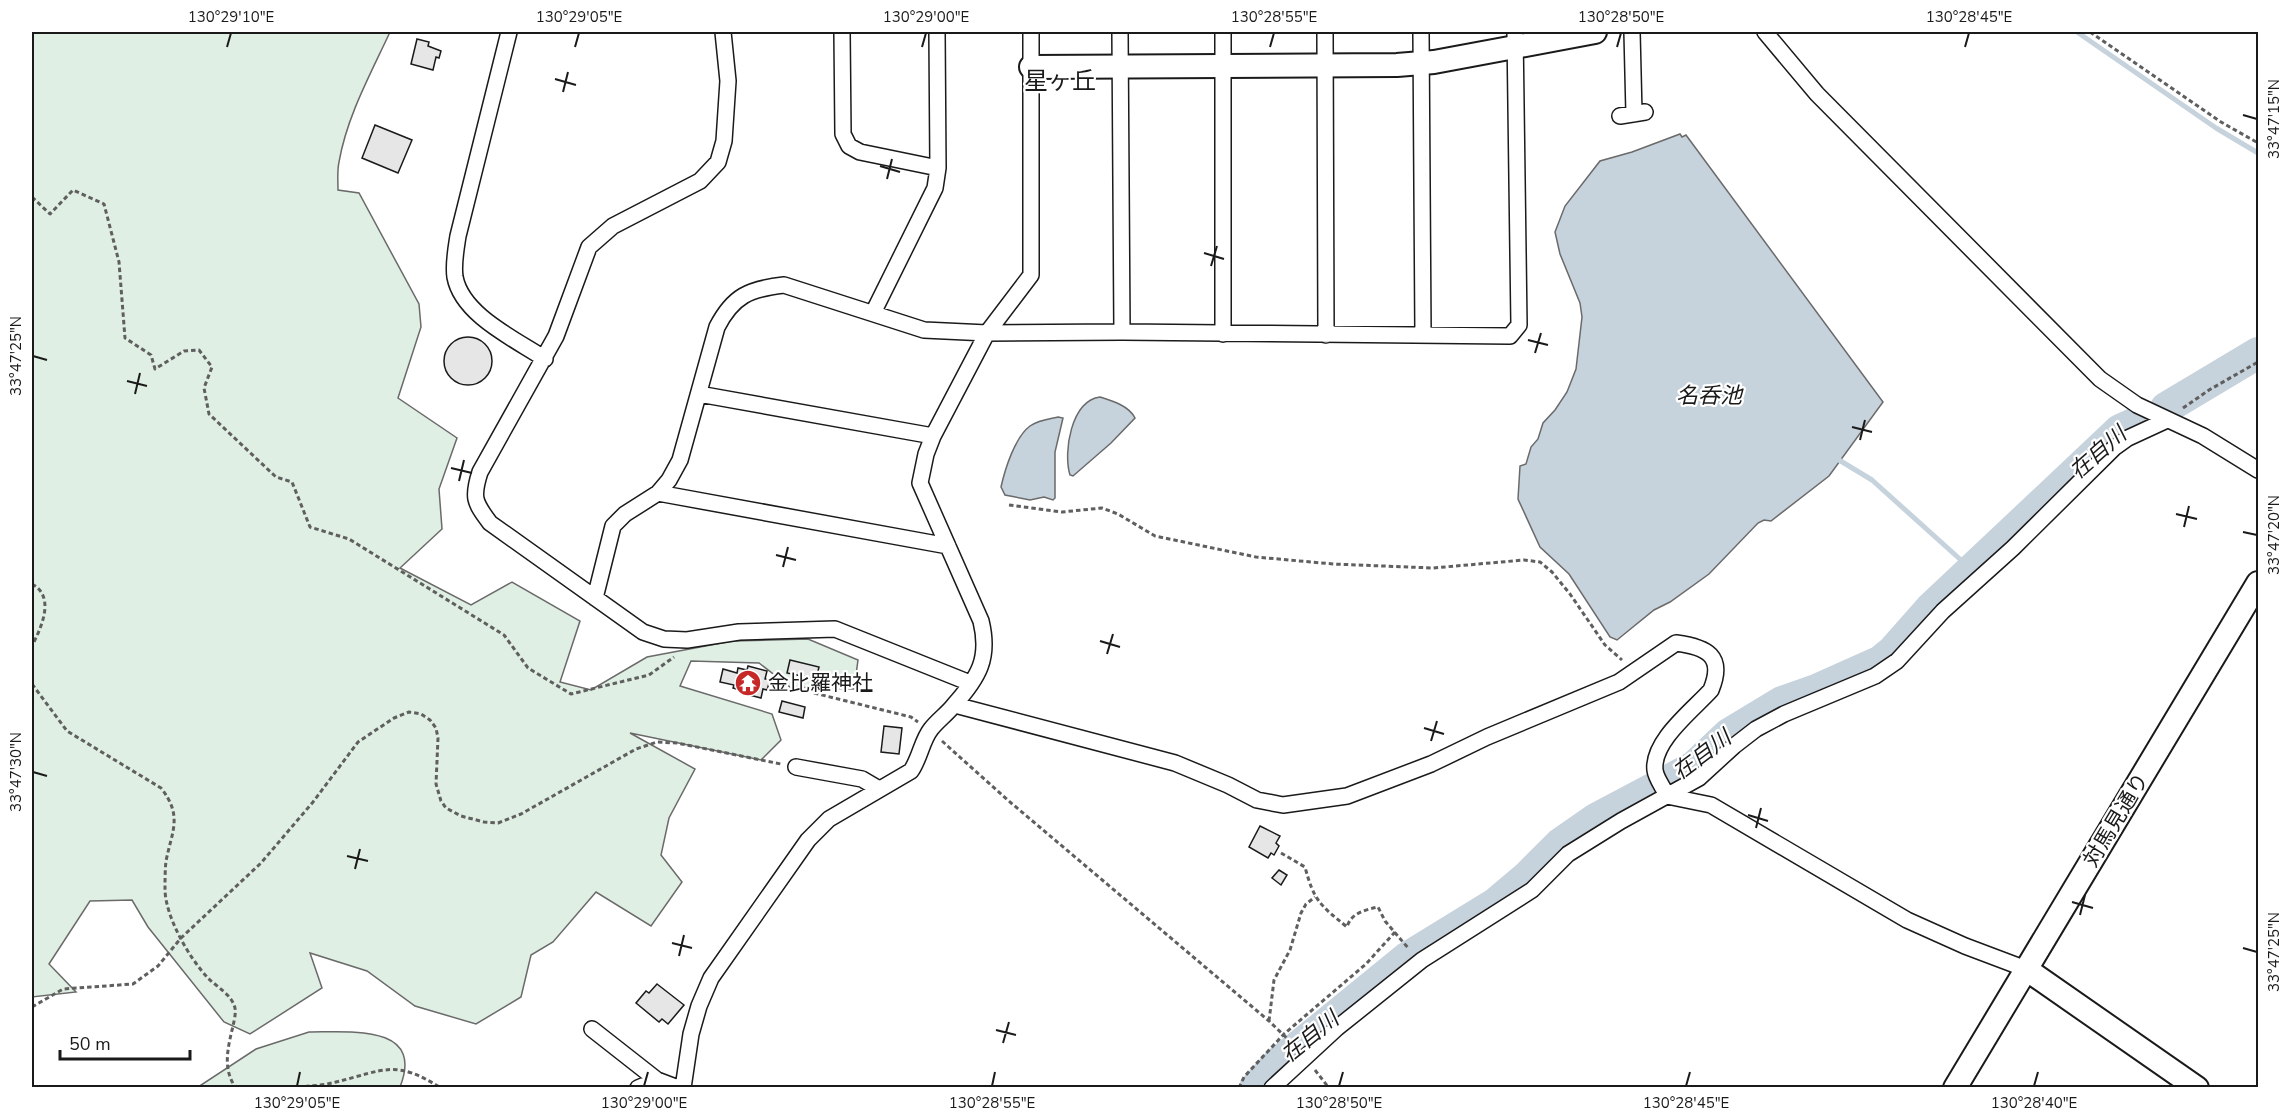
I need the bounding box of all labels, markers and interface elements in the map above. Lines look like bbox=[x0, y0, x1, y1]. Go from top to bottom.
text: 130°29'10"E bbox=[188, 7, 274, 27]
text: 130°29'05"E bbox=[536, 7, 622, 27]
text: 130°29'00"E bbox=[883, 7, 969, 27]
text: 130°28'55"E bbox=[1231, 7, 1317, 27]
text: 130°28'50"E bbox=[1578, 7, 1664, 27]
text: 130°28'45"E bbox=[1926, 7, 2012, 27]
district label: 星ヶ丘 bbox=[1024, 65, 1096, 97]
text: 33°47'15"N bbox=[2264, 79, 2284, 159]
text: 33°47'25"N bbox=[6, 316, 26, 396]
water label: 名呑池 bbox=[1676, 381, 1744, 411]
water label: 在自川 bbox=[2063, 419, 2134, 486]
text: 33°47'20"N bbox=[2264, 495, 2284, 575]
temple icon: 金比羅神社 bbox=[733, 668, 763, 698]
place label: 金比羅神社 bbox=[768, 669, 873, 697]
water label: 在自川 bbox=[1667, 722, 1739, 787]
text: 33°47'30"N bbox=[6, 732, 26, 812]
street label: 対馬見通り bbox=[2077, 768, 2155, 872]
text: 33°47'25"N bbox=[2264, 912, 2284, 992]
water label: 在自川 bbox=[1275, 1003, 1347, 1069]
scale bar bbox=[60, 1023, 190, 1061]
text: 50 m bbox=[69, 1032, 111, 1056]
text: 130°29'05"E bbox=[254, 1093, 340, 1113]
text: 130°29'00"E bbox=[601, 1093, 687, 1113]
text: 130°28'55"E bbox=[949, 1093, 1035, 1113]
text: 130°28'50"E bbox=[1296, 1093, 1382, 1113]
text: 130°28'45"E bbox=[1643, 1093, 1729, 1113]
text: 130°28'40"E bbox=[1991, 1093, 2077, 1113]

